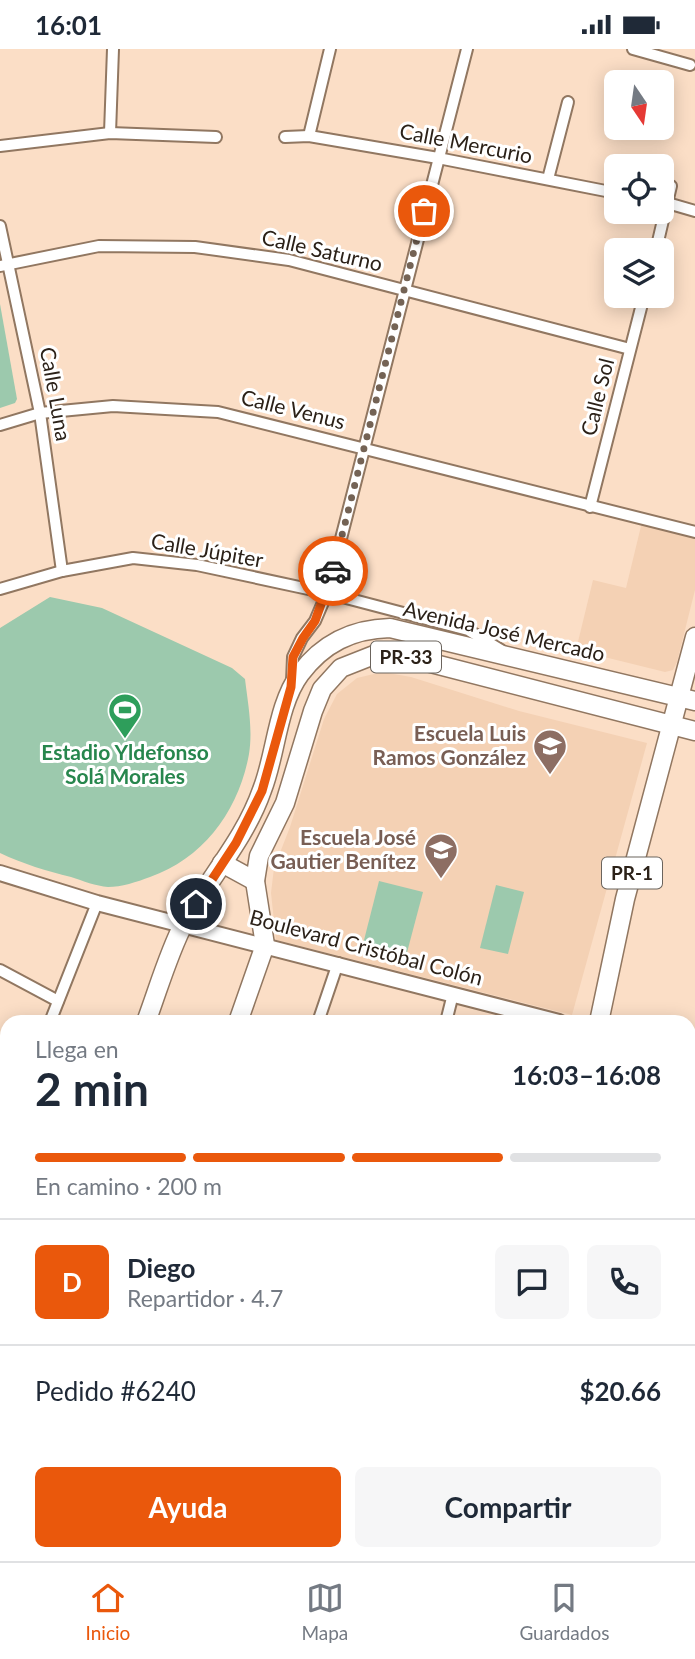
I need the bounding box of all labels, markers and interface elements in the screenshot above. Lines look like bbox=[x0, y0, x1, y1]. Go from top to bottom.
text: 16:01 bbox=[35, 9, 102, 41]
north arrow bbox=[604, 70, 674, 140]
map controls bbox=[604, 70, 674, 308]
street label: Calle Mercurio bbox=[398, 117, 535, 168]
button: locate bbox=[604, 154, 674, 224]
pin bbox=[394, 181, 454, 241]
icon: bag bbox=[405, 192, 443, 230]
street label: Calle Saturno bbox=[260, 224, 385, 276]
button: layers bbox=[604, 238, 674, 308]
street label: Calle Luna bbox=[36, 345, 77, 443]
street label: Calle Sol bbox=[575, 355, 618, 438]
street label: Calle Venus bbox=[239, 384, 348, 434]
street label: Calle Júpiter bbox=[149, 527, 266, 572]
courier bbox=[298, 536, 368, 606]
icon: car bbox=[314, 552, 352, 590]
street label: Avenida José Mercado bbox=[401, 595, 608, 666]
road number: PR-33 bbox=[371, 642, 441, 673]
sports icon: Estadio Yldefonso Solá Morales bbox=[106, 691, 144, 740]
place label: Escuela Luis Ramos González bbox=[373, 720, 526, 769]
school or university icon: Escuela Luis Ramos González bbox=[531, 727, 569, 776]
place label: Estadio Yldefonso Solá Morales bbox=[41, 739, 209, 788]
place label: Escuela José Gautier Benítez bbox=[270, 824, 416, 873]
school or university icon: Escuela José Gautier Benítez bbox=[422, 831, 460, 880]
road number: PR-1 bbox=[602, 857, 662, 888]
pin bbox=[166, 874, 226, 934]
icon: home bbox=[177, 885, 215, 923]
street label: Boulevard Cristóbal Colón bbox=[247, 903, 486, 990]
text: Llega en bbox=[35, 1035, 119, 1063]
text: 16:03–16:08 bbox=[512, 1059, 661, 1091]
text: 2 min bbox=[35, 1061, 149, 1116]
text: En camino · 200 m bbox=[35, 1172, 222, 1200]
button: chat bbox=[495, 1245, 569, 1319]
button: phone bbox=[587, 1245, 661, 1319]
text: Diego bbox=[127, 1252, 195, 1284]
text: D bbox=[62, 1266, 82, 1298]
text: Repartidor · 4.7 bbox=[127, 1284, 283, 1312]
text: Pedido #6240 bbox=[35, 1375, 196, 1407]
text: $20.66 bbox=[579, 1375, 661, 1407]
button: Ayuda bbox=[35, 1467, 341, 1547]
button: Compartir bbox=[355, 1467, 661, 1547]
tab: Inicio bbox=[86, 1579, 130, 1644]
tab: Mapa bbox=[301, 1579, 348, 1644]
tab: Guardados bbox=[519, 1579, 609, 1644]

